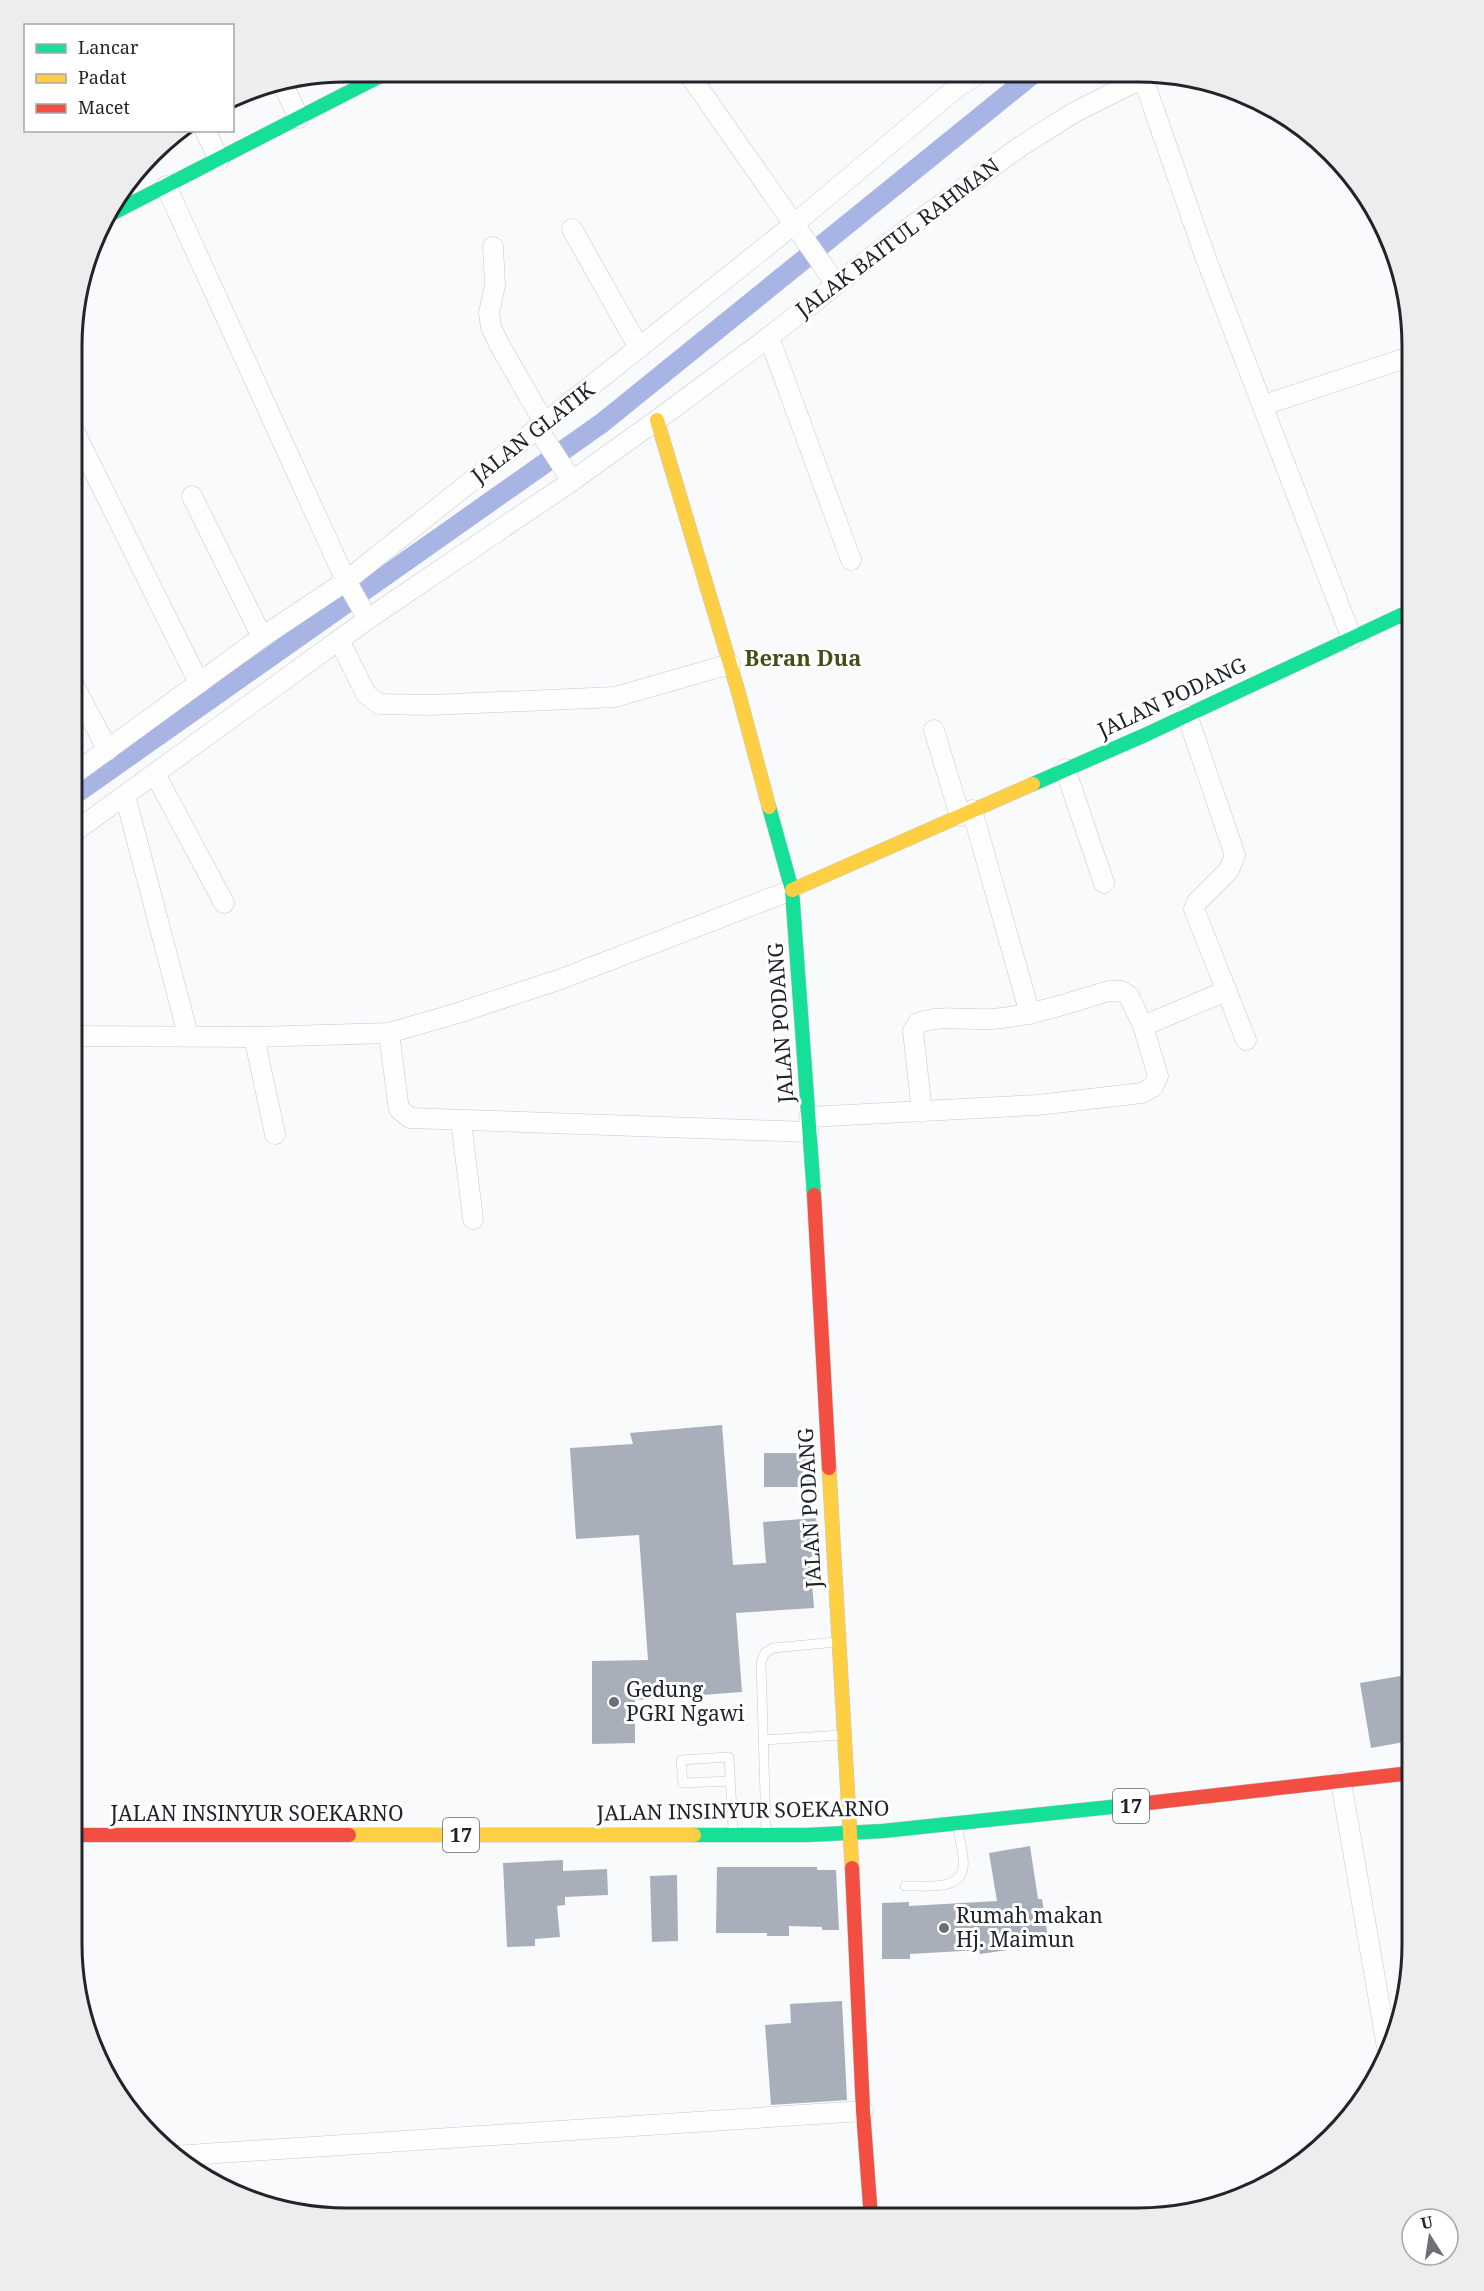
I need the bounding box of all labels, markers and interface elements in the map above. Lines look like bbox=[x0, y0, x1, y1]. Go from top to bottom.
legend bbox=[24, 24, 234, 132]
text: Lancar bbox=[78, 35, 139, 59]
text: Padat bbox=[78, 65, 127, 89]
text: Macet bbox=[78, 95, 130, 119]
street label: JALAK BAITUL RAHMAN bbox=[789, 151, 1005, 324]
street label: JALAN GLATIK bbox=[464, 375, 600, 490]
district label: Beran Dua bbox=[745, 642, 861, 672]
street label: JALAN PODANG bbox=[1092, 650, 1250, 744]
street label: JALAN PODANG bbox=[760, 942, 800, 1105]
street label: JALAN PODANG bbox=[791, 1427, 827, 1590]
place label: Gedung PGRI Ngawi bbox=[626, 1675, 745, 1727]
marker: Gedung PGRI Ngawi bbox=[607, 1695, 621, 1709]
road number: 17 bbox=[1113, 1789, 1149, 1823]
street label: JALAN INSINYUR SOEKARNO bbox=[595, 1793, 890, 1827]
street label: JALAN INSINYUR SOEKARNO bbox=[110, 1799, 403, 1827]
road number: 17 bbox=[443, 1818, 479, 1852]
place label: Rumah makan Hj. Maimun bbox=[956, 1901, 1103, 1953]
marker: Rumah makan Hj. Maimun bbox=[937, 1921, 951, 1935]
north arrow bbox=[1400, 2207, 1460, 2267]
text: U bbox=[1419, 2210, 1435, 2234]

